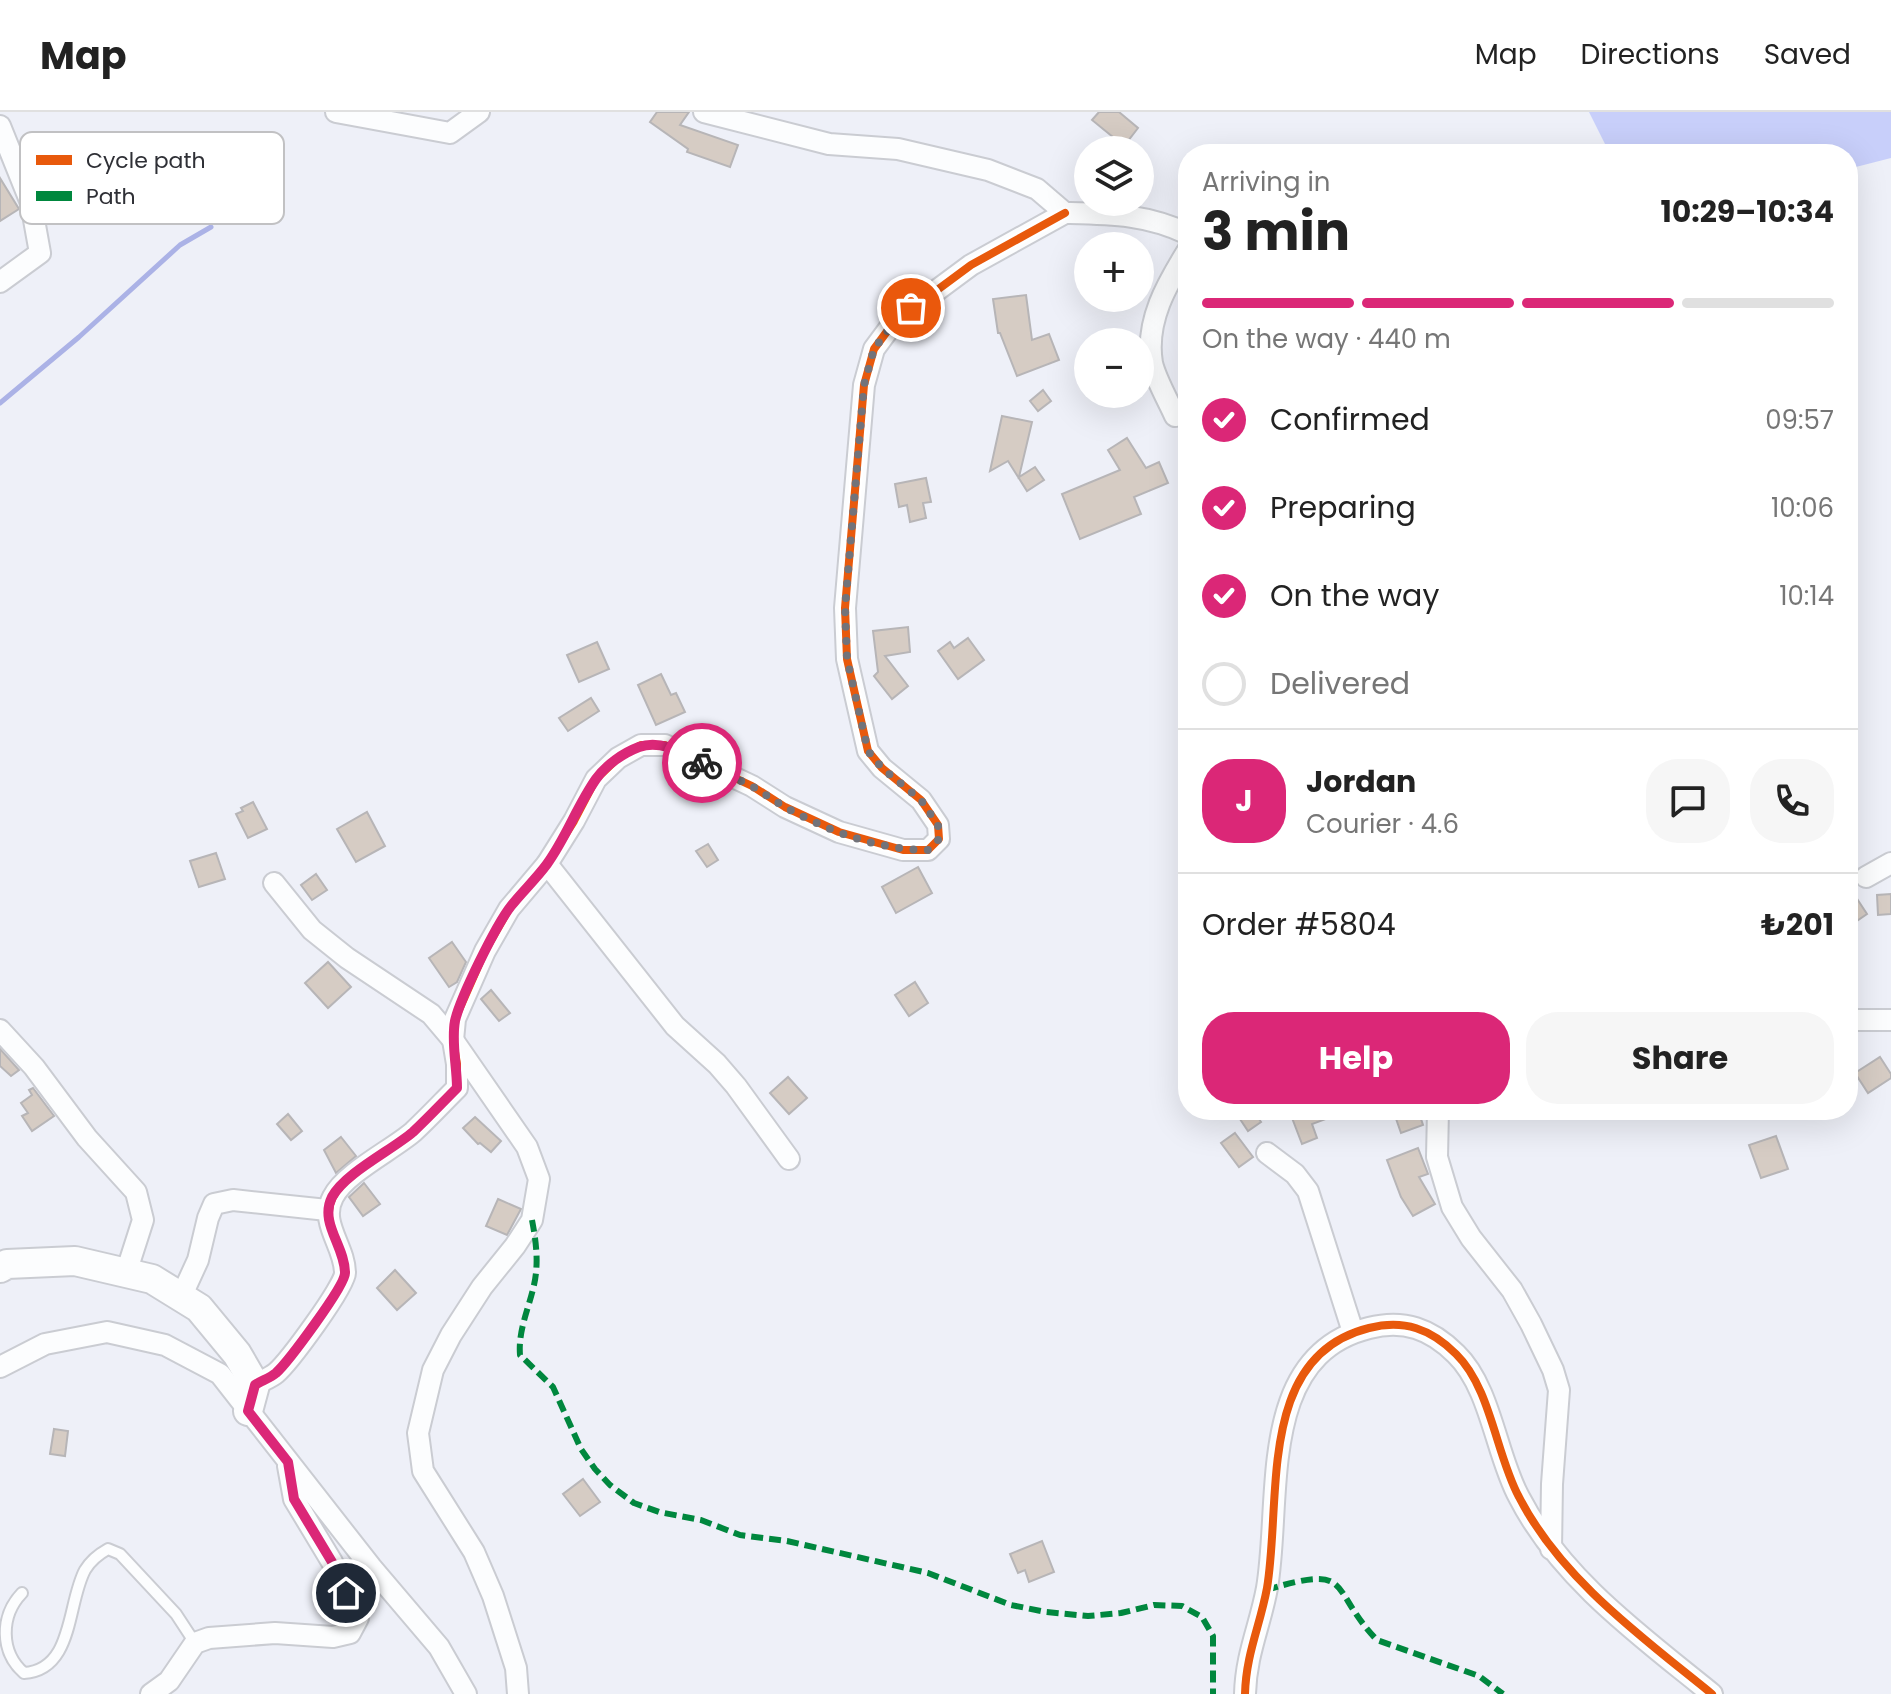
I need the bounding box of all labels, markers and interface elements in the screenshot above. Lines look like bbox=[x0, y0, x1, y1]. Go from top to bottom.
text: Map bbox=[40, 29, 127, 82]
text: Map bbox=[1475, 35, 1537, 74]
text: Directions bbox=[1581, 35, 1720, 74]
text: Saved bbox=[1764, 35, 1851, 74]
legend bbox=[20, 132, 284, 224]
map controls bbox=[1074, 136, 1154, 408]
button: layers bbox=[1074, 136, 1154, 216]
text: Cycle path bbox=[86, 145, 205, 176]
text: Arriving in bbox=[1202, 164, 1331, 200]
text: Path bbox=[86, 181, 136, 212]
text: 10:29–10:34 bbox=[1660, 190, 1834, 233]
text: 3 min bbox=[1202, 195, 1350, 268]
button: + bbox=[1074, 232, 1154, 312]
pin bbox=[877, 274, 945, 342]
icon: bag bbox=[889, 286, 933, 330]
text: On the way · 440 m bbox=[1202, 321, 1451, 357]
button: − bbox=[1074, 328, 1154, 408]
icon: check bbox=[1202, 398, 1246, 442]
text: Confirmed bbox=[1270, 398, 1430, 441]
text: 09:57 bbox=[1765, 402, 1834, 438]
icon: check bbox=[1202, 486, 1246, 530]
text: Preparing bbox=[1270, 486, 1416, 529]
text: 10:06 bbox=[1771, 490, 1834, 526]
icon: check bbox=[1202, 574, 1246, 618]
text: On the way bbox=[1270, 574, 1439, 617]
text: 10:14 bbox=[1779, 578, 1834, 614]
text: Delivered bbox=[1270, 662, 1410, 705]
courier bbox=[662, 723, 742, 803]
icon: bike bbox=[680, 741, 724, 785]
button: chat bbox=[1646, 759, 1730, 843]
button: phone bbox=[1750, 759, 1834, 843]
text: Jordan bbox=[1306, 760, 1416, 803]
text: J bbox=[1235, 779, 1253, 822]
text: Courier · 4.6 bbox=[1306, 806, 1459, 842]
text: Order #5804 bbox=[1202, 903, 1396, 946]
text: ₺201 bbox=[1761, 903, 1834, 946]
button: Help bbox=[1202, 1012, 1510, 1104]
button: Share bbox=[1526, 1012, 1834, 1104]
pin bbox=[312, 1559, 380, 1627]
icon: home bbox=[324, 1571, 368, 1615]

